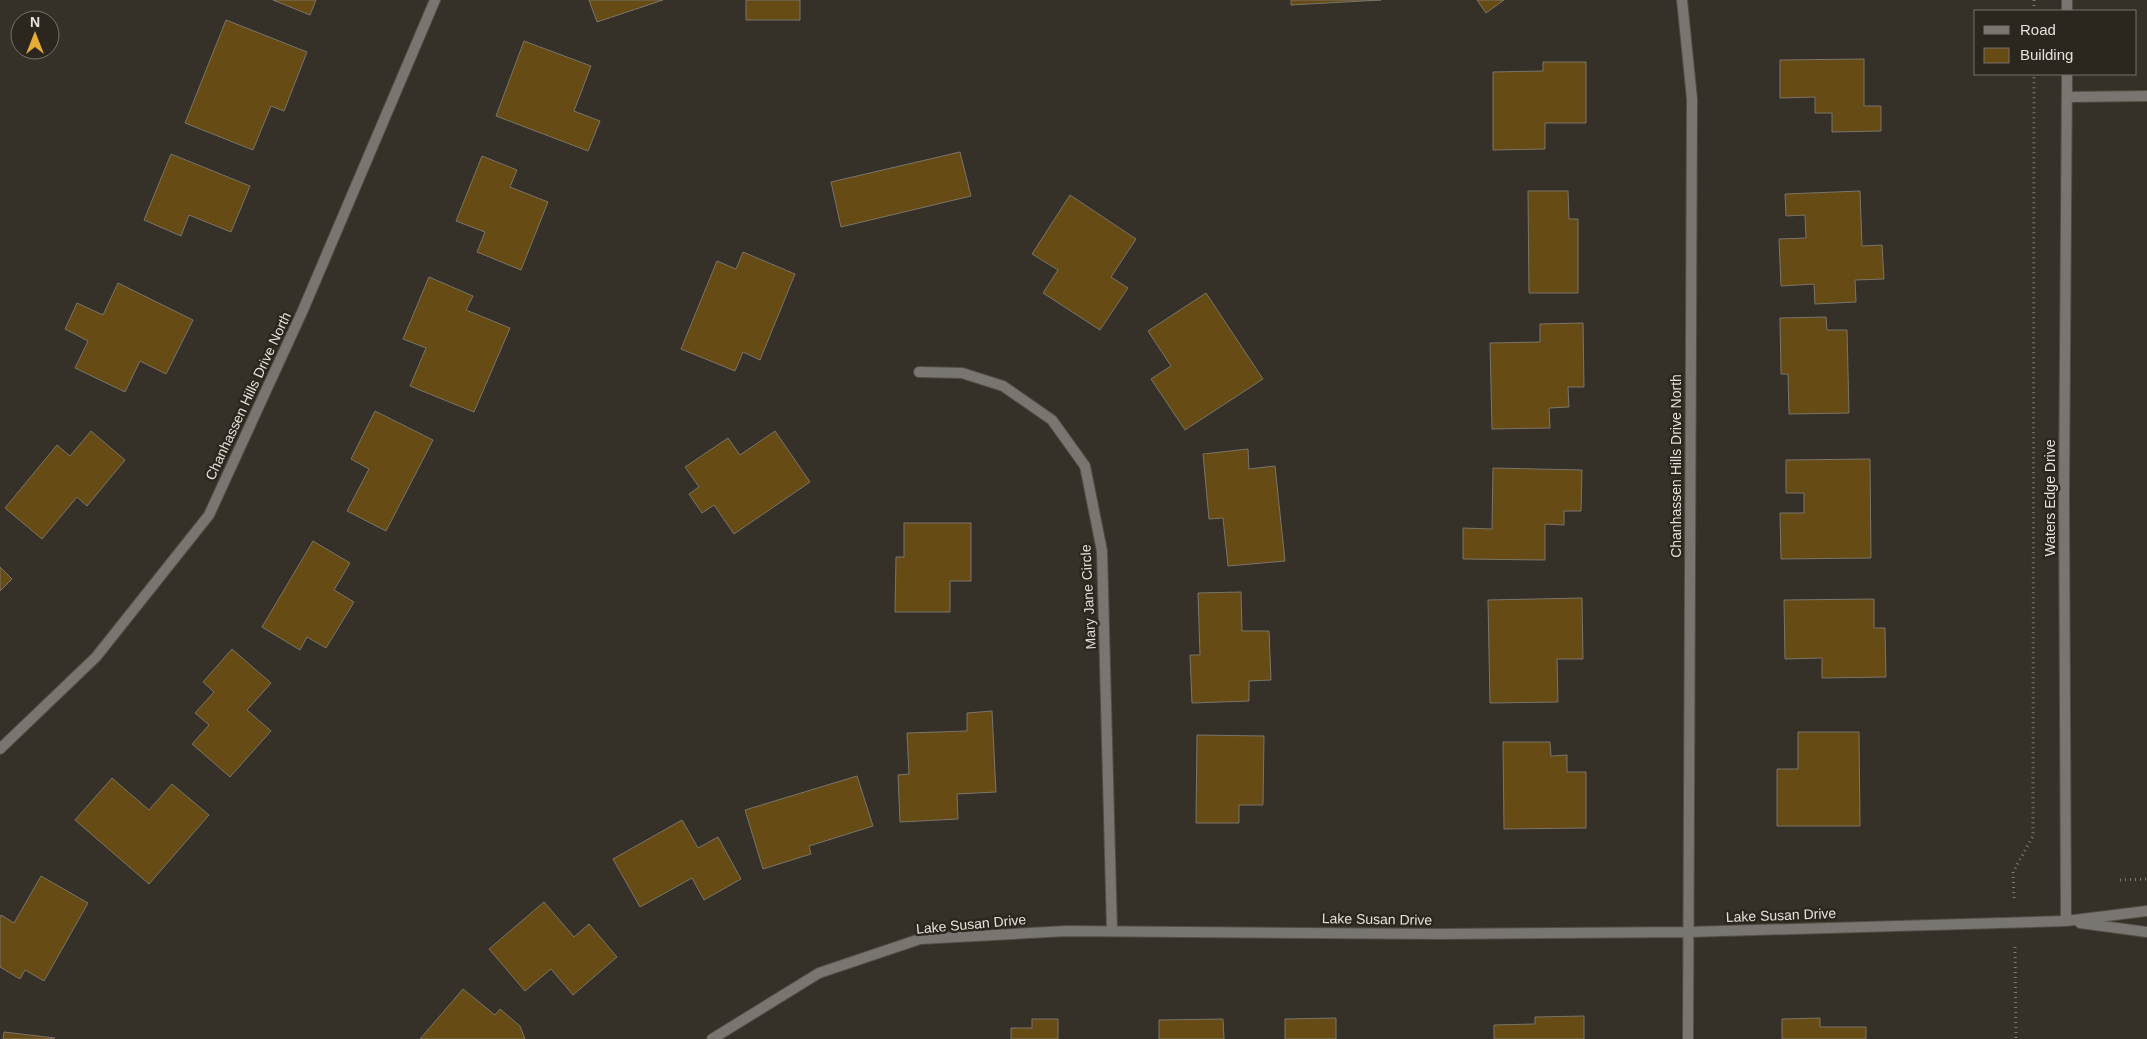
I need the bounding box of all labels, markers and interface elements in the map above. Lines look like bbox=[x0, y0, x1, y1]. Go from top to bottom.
north arrow bbox=[10, 10, 60, 60]
legend bbox=[1974, 10, 2137, 75]
text: N bbox=[30, 14, 40, 30]
text: Road bbox=[2020, 21, 2056, 38]
text: Building bbox=[2020, 46, 2073, 63]
street label: Chanhassen Hills Drive North bbox=[202, 309, 294, 483]
street label: Chanhassen Hills Drive North bbox=[1668, 374, 1684, 558]
street label: Waters Edge Drive bbox=[2042, 439, 2058, 556]
street label: Mary Jane Circle bbox=[1077, 544, 1099, 650]
street label: Lake Susan Drive bbox=[1725, 905, 1837, 925]
street label: Lake Susan Drive bbox=[1322, 910, 1433, 928]
street label: Lake Susan Drive bbox=[915, 911, 1027, 937]

